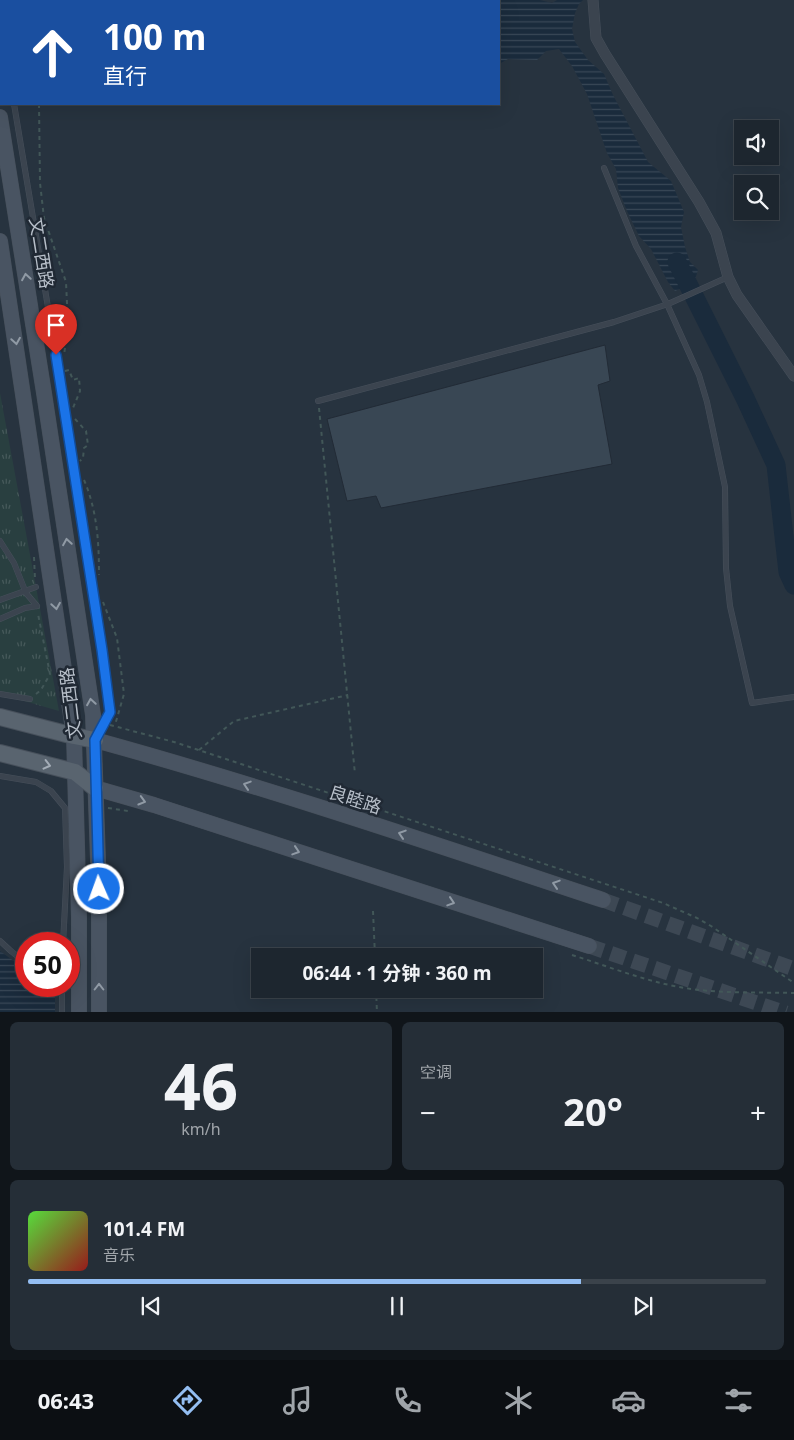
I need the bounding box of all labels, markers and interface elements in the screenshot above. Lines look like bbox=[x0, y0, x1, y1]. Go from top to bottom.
text: 100 m bbox=[103, 13, 206, 60]
icon: ahead bbox=[20, 20, 85, 85]
text: 直行 bbox=[103, 60, 147, 90]
map controls bbox=[734, 120, 779, 220]
button: sound bbox=[734, 120, 779, 165]
button: search bbox=[734, 175, 779, 220]
street label: 文二西路 bbox=[25, 215, 59, 290]
one-way arrow bbox=[21, 273, 31, 282]
pin bbox=[35, 304, 77, 355]
icon: arrive bbox=[42, 311, 70, 339]
one-way arrow bbox=[10, 337, 20, 345]
one-way arrow bbox=[62, 537, 73, 545]
one-way arrow bbox=[50, 601, 60, 610]
street label: 文二西路 bbox=[54, 666, 86, 740]
one-way arrow bbox=[87, 698, 97, 707]
one-way arrow bbox=[43, 759, 52, 770]
street label: 良睦路 bbox=[326, 779, 385, 819]
one-way arrow bbox=[243, 781, 252, 791]
one-way arrow bbox=[137, 796, 145, 806]
one-way arrow bbox=[398, 830, 407, 840]
one-way arrow bbox=[292, 846, 300, 856]
position arrow bbox=[72, 862, 124, 914]
one-way arrow bbox=[553, 880, 561, 890]
one-way arrow bbox=[446, 896, 455, 906]
speed limit sign: 50 bbox=[15, 932, 80, 997]
text: 06:44 · 1 分钟 · 360 m bbox=[302, 960, 492, 986]
one-way arrow bbox=[94, 982, 104, 990]
text: 46 bbox=[164, 1041, 238, 1129]
text: 空调 bbox=[420, 1061, 452, 1083]
text: 20° bbox=[563, 1085, 623, 1137]
text: − bbox=[420, 1093, 436, 1131]
text: + bbox=[750, 1093, 766, 1131]
text: km/h bbox=[181, 1118, 221, 1140]
text: 101.4 FM bbox=[103, 1216, 185, 1242]
text: 音乐 bbox=[103, 1244, 135, 1266]
icon: previous bbox=[137, 1292, 165, 1320]
icon: pause bbox=[383, 1292, 411, 1320]
icon: next bbox=[629, 1292, 657, 1320]
icon: directions bbox=[170, 1383, 205, 1418]
icon: music bbox=[280, 1383, 315, 1418]
icon: phone bbox=[390, 1383, 425, 1418]
icon: climate bbox=[501, 1383, 536, 1418]
icon: car bbox=[611, 1383, 646, 1418]
icon: filters bbox=[721, 1383, 756, 1418]
text: 06:43 bbox=[38, 1385, 94, 1415]

